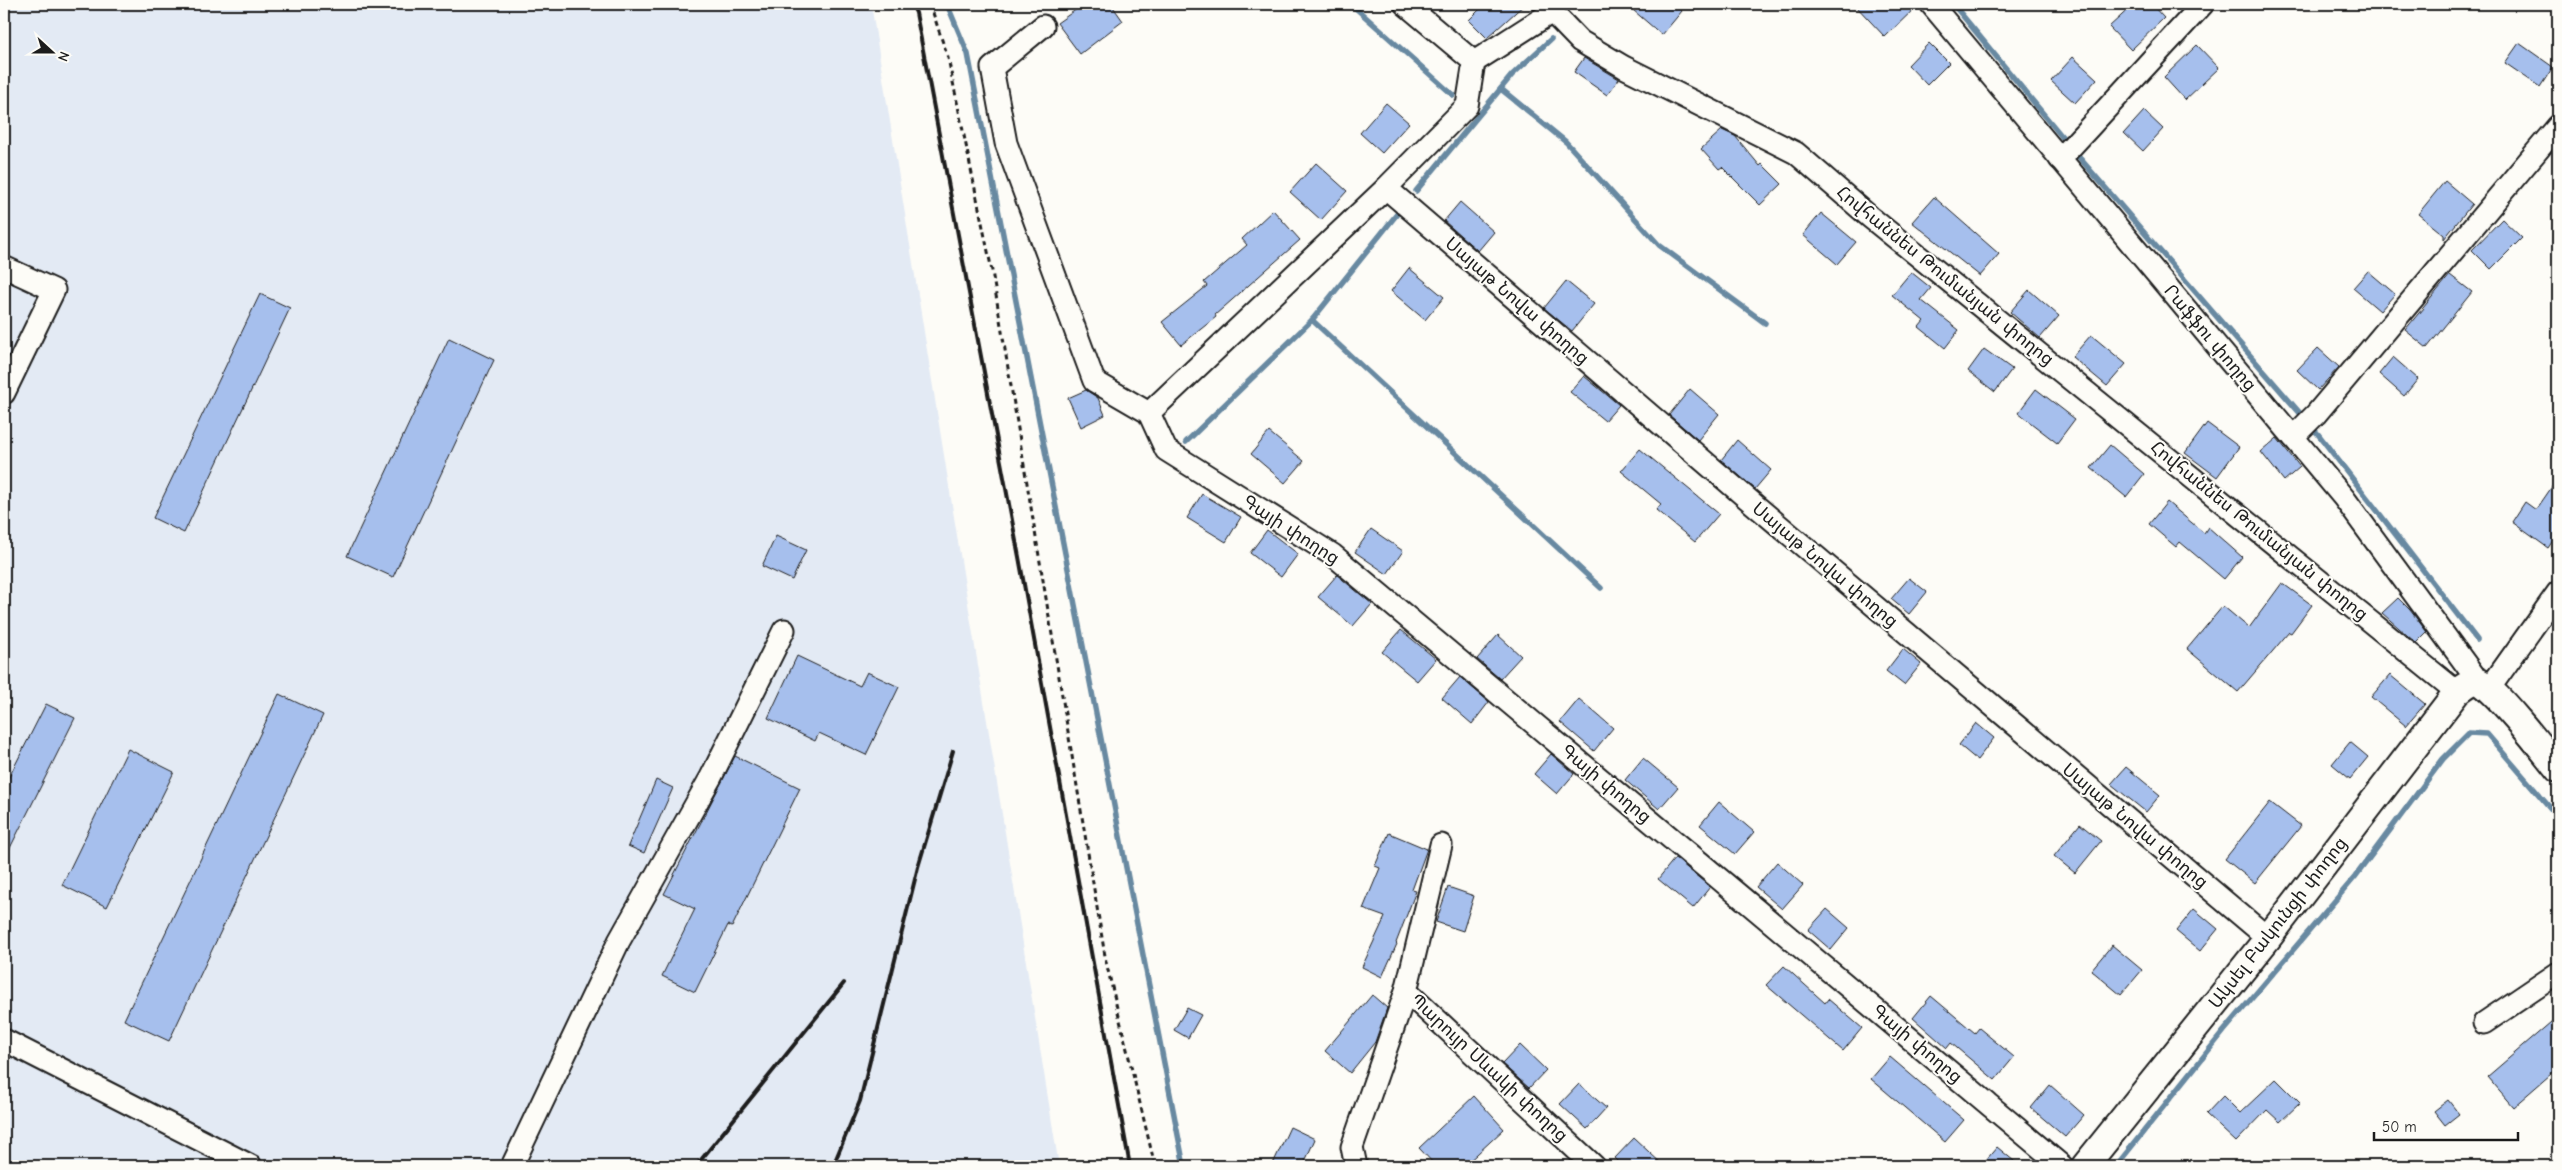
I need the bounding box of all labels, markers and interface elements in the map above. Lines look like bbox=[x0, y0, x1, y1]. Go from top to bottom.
north arrow bbox=[28, 28, 78, 78]
text: N bbox=[54, 49, 73, 64]
street label: Հովհաննես Թումանյան փողոց bbox=[1832, 182, 2058, 370]
street label: Սայաթ Նովա փողոց bbox=[1441, 233, 1593, 369]
street label: Րաֆֆու փողոց bbox=[2159, 281, 2261, 395]
street label: Հովհաննես Թումանյան փողոց bbox=[2146, 437, 2372, 625]
street label: Գայի փողոց bbox=[1239, 491, 1343, 569]
street label: Սայաթ Նովա փողոց bbox=[1748, 498, 1902, 632]
street label: Գայի փողոց bbox=[1557, 740, 1655, 828]
street label: Սայաթ Նովա փողոց bbox=[2058, 759, 2212, 893]
street label: Ակսել Բակունցի փողոց bbox=[2205, 833, 2351, 1013]
street label: Պարույր Սևակի փողոց bbox=[1406, 990, 1572, 1146]
street label: Գայի փողոց bbox=[1868, 1000, 1966, 1088]
scale bar bbox=[2374, 1110, 2518, 1142]
text: 50 m bbox=[2382, 1118, 2417, 1136]

